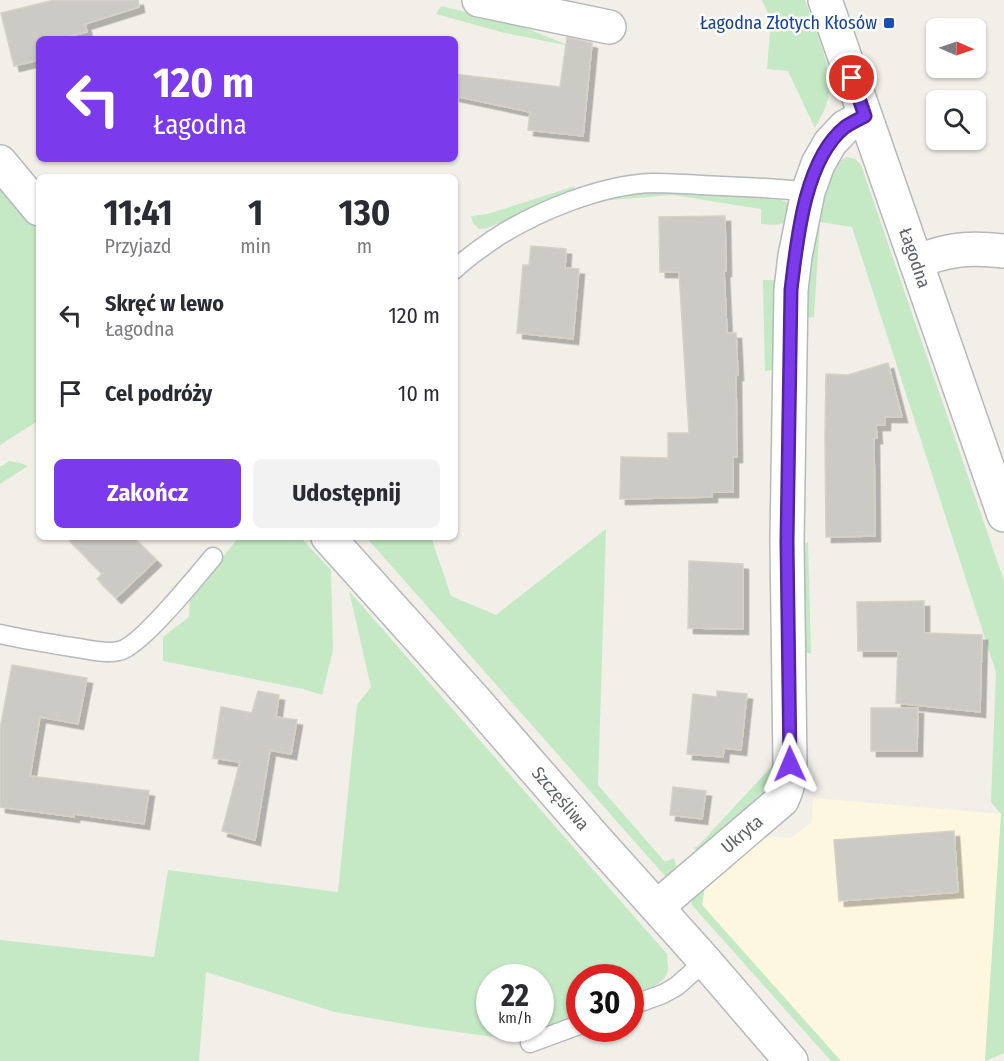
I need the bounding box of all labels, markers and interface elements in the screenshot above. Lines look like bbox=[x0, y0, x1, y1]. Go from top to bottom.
place label: Łagodna Złotych Kłosów bbox=[700, 12, 877, 34]
marker: Łagodna Złotych Kłosów bbox=[882, 16, 896, 30]
north arrow bbox=[926, 18, 986, 78]
map controls bbox=[926, 18, 986, 150]
pin bbox=[826, 52, 877, 103]
text: 120 m bbox=[153, 58, 254, 108]
icon: left bbox=[54, 60, 132, 138]
icon: arrive bbox=[835, 61, 868, 94]
button: search bbox=[926, 90, 986, 150]
text: Łagodna bbox=[153, 109, 247, 141]
text: 11:41 bbox=[103, 191, 173, 235]
text: 1 bbox=[248, 191, 263, 235]
text: 130 bbox=[339, 191, 391, 235]
street label: Łagodna bbox=[894, 225, 935, 291]
text: Przyjazd bbox=[105, 234, 172, 258]
text: min bbox=[240, 234, 271, 258]
text: m bbox=[357, 234, 372, 258]
text: Skręć w lewo bbox=[105, 290, 224, 317]
icon: left bbox=[54, 299, 87, 332]
text: 120 m bbox=[388, 302, 440, 329]
text: Łagodna bbox=[105, 317, 174, 341]
icon: arrive bbox=[54, 377, 87, 410]
text: Cel podróży bbox=[105, 380, 212, 407]
text: 10 m bbox=[398, 380, 440, 407]
button: Zakończ bbox=[54, 459, 241, 528]
button: Udostępnij bbox=[253, 459, 440, 528]
position arrow bbox=[758, 732, 822, 796]
street label: Szczęśliwa bbox=[527, 762, 594, 835]
street label: Ukryta bbox=[717, 810, 768, 858]
speed limit sign: 30 bbox=[566, 964, 644, 1042]
text: 22 bbox=[501, 978, 529, 1014]
text: km/h bbox=[498, 1009, 532, 1027]

